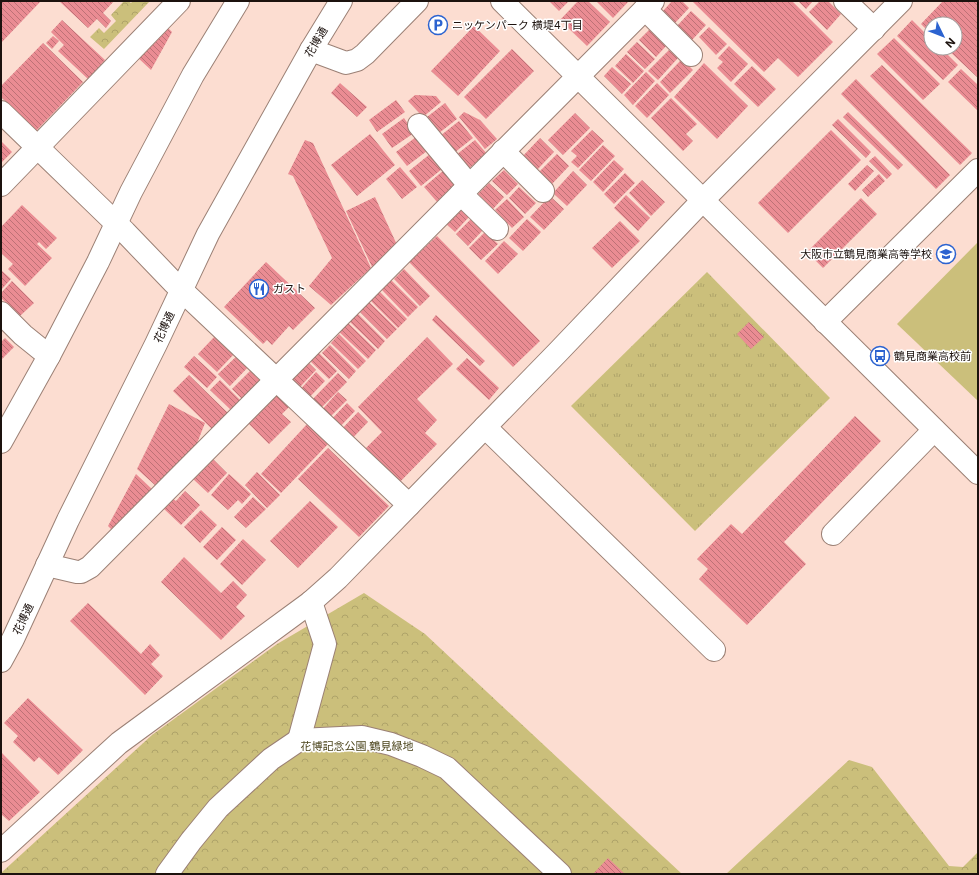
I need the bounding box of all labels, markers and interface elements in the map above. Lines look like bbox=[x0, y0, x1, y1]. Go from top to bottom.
parking icon: ニッケンパーク 横堤4丁目 bbox=[427, 14, 449, 36]
north arrow bbox=[923, 16, 963, 56]
place label: ニッケンパーク 横堤4丁目 bbox=[452, 18, 583, 32]
street label: 花博通 bbox=[302, 24, 330, 60]
text: N bbox=[942, 35, 958, 51]
school or university icon: 大阪市立鶴見商業高等学校 bbox=[935, 243, 957, 265]
place label: 大阪市立鶴見商業高等学校 bbox=[800, 247, 932, 261]
restaurant icon: ガスト bbox=[248, 278, 270, 300]
place label: ガスト bbox=[273, 282, 306, 296]
street label: 花博通 bbox=[151, 309, 177, 345]
bus stop icon: 鶴見商業高校前 bbox=[869, 345, 891, 367]
place label: 鶴見商業高校前 bbox=[894, 349, 971, 363]
street label: 花博通 bbox=[10, 601, 36, 637]
park label: 花博記念公園 鶴見緑地 bbox=[300, 739, 414, 753]

